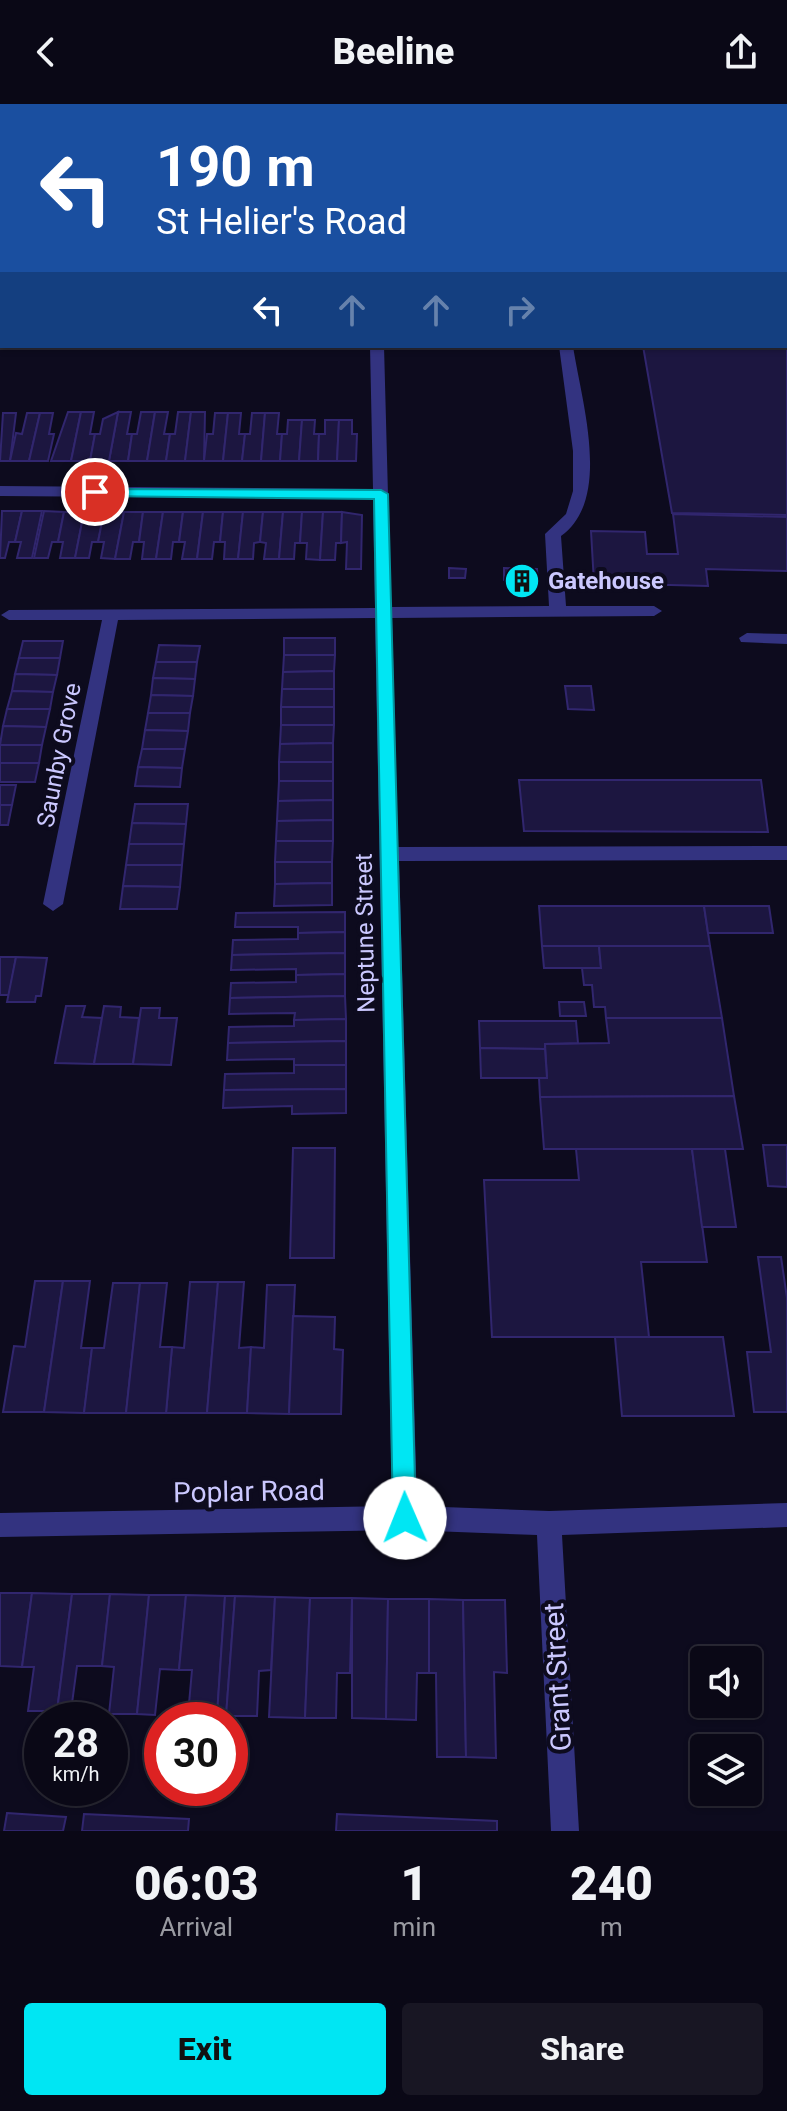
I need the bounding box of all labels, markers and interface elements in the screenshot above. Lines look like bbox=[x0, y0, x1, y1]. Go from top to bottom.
icon: back bbox=[24, 30, 68, 74]
icon: share bbox=[719, 30, 763, 74]
text: Beeline bbox=[333, 31, 454, 73]
text: 190 m bbox=[156, 134, 315, 200]
icon: left bbox=[24, 136, 128, 240]
text: St Helier's Road bbox=[156, 201, 407, 243]
icon: left bbox=[246, 288, 290, 332]
icon: ahead bbox=[330, 288, 374, 332]
icon: ahead bbox=[414, 288, 458, 332]
icon: right bbox=[498, 288, 542, 332]
pin bbox=[61, 458, 129, 526]
icon: arrive bbox=[73, 470, 117, 514]
building icon: Gatehouse bbox=[503, 562, 541, 600]
place label: Gatehouse bbox=[548, 567, 664, 595]
street label: Saunby Grove bbox=[31, 680, 87, 830]
street label: Neptune Street bbox=[350, 853, 380, 1013]
street label: Poplar Road bbox=[173, 1474, 325, 1509]
position arrow bbox=[363, 1476, 447, 1560]
street label: Grant Street bbox=[537, 1602, 578, 1752]
map controls bbox=[690, 1646, 762, 1806]
button: sound bbox=[690, 1646, 762, 1718]
speed limit sign: 30 bbox=[144, 1702, 248, 1806]
text: 28 bbox=[53, 1720, 99, 1767]
button: layers bbox=[690, 1734, 762, 1806]
text: km/h bbox=[53, 1762, 99, 1786]
text: 06:03 bbox=[134, 1855, 259, 1912]
text: 1 bbox=[400, 1855, 428, 1912]
text: 240 bbox=[570, 1855, 653, 1912]
text: Arrival bbox=[159, 1912, 233, 1942]
text: min bbox=[393, 1912, 436, 1942]
text: m bbox=[600, 1912, 623, 1942]
button: Exit bbox=[24, 2003, 386, 2095]
button: Share bbox=[402, 2003, 763, 2095]

